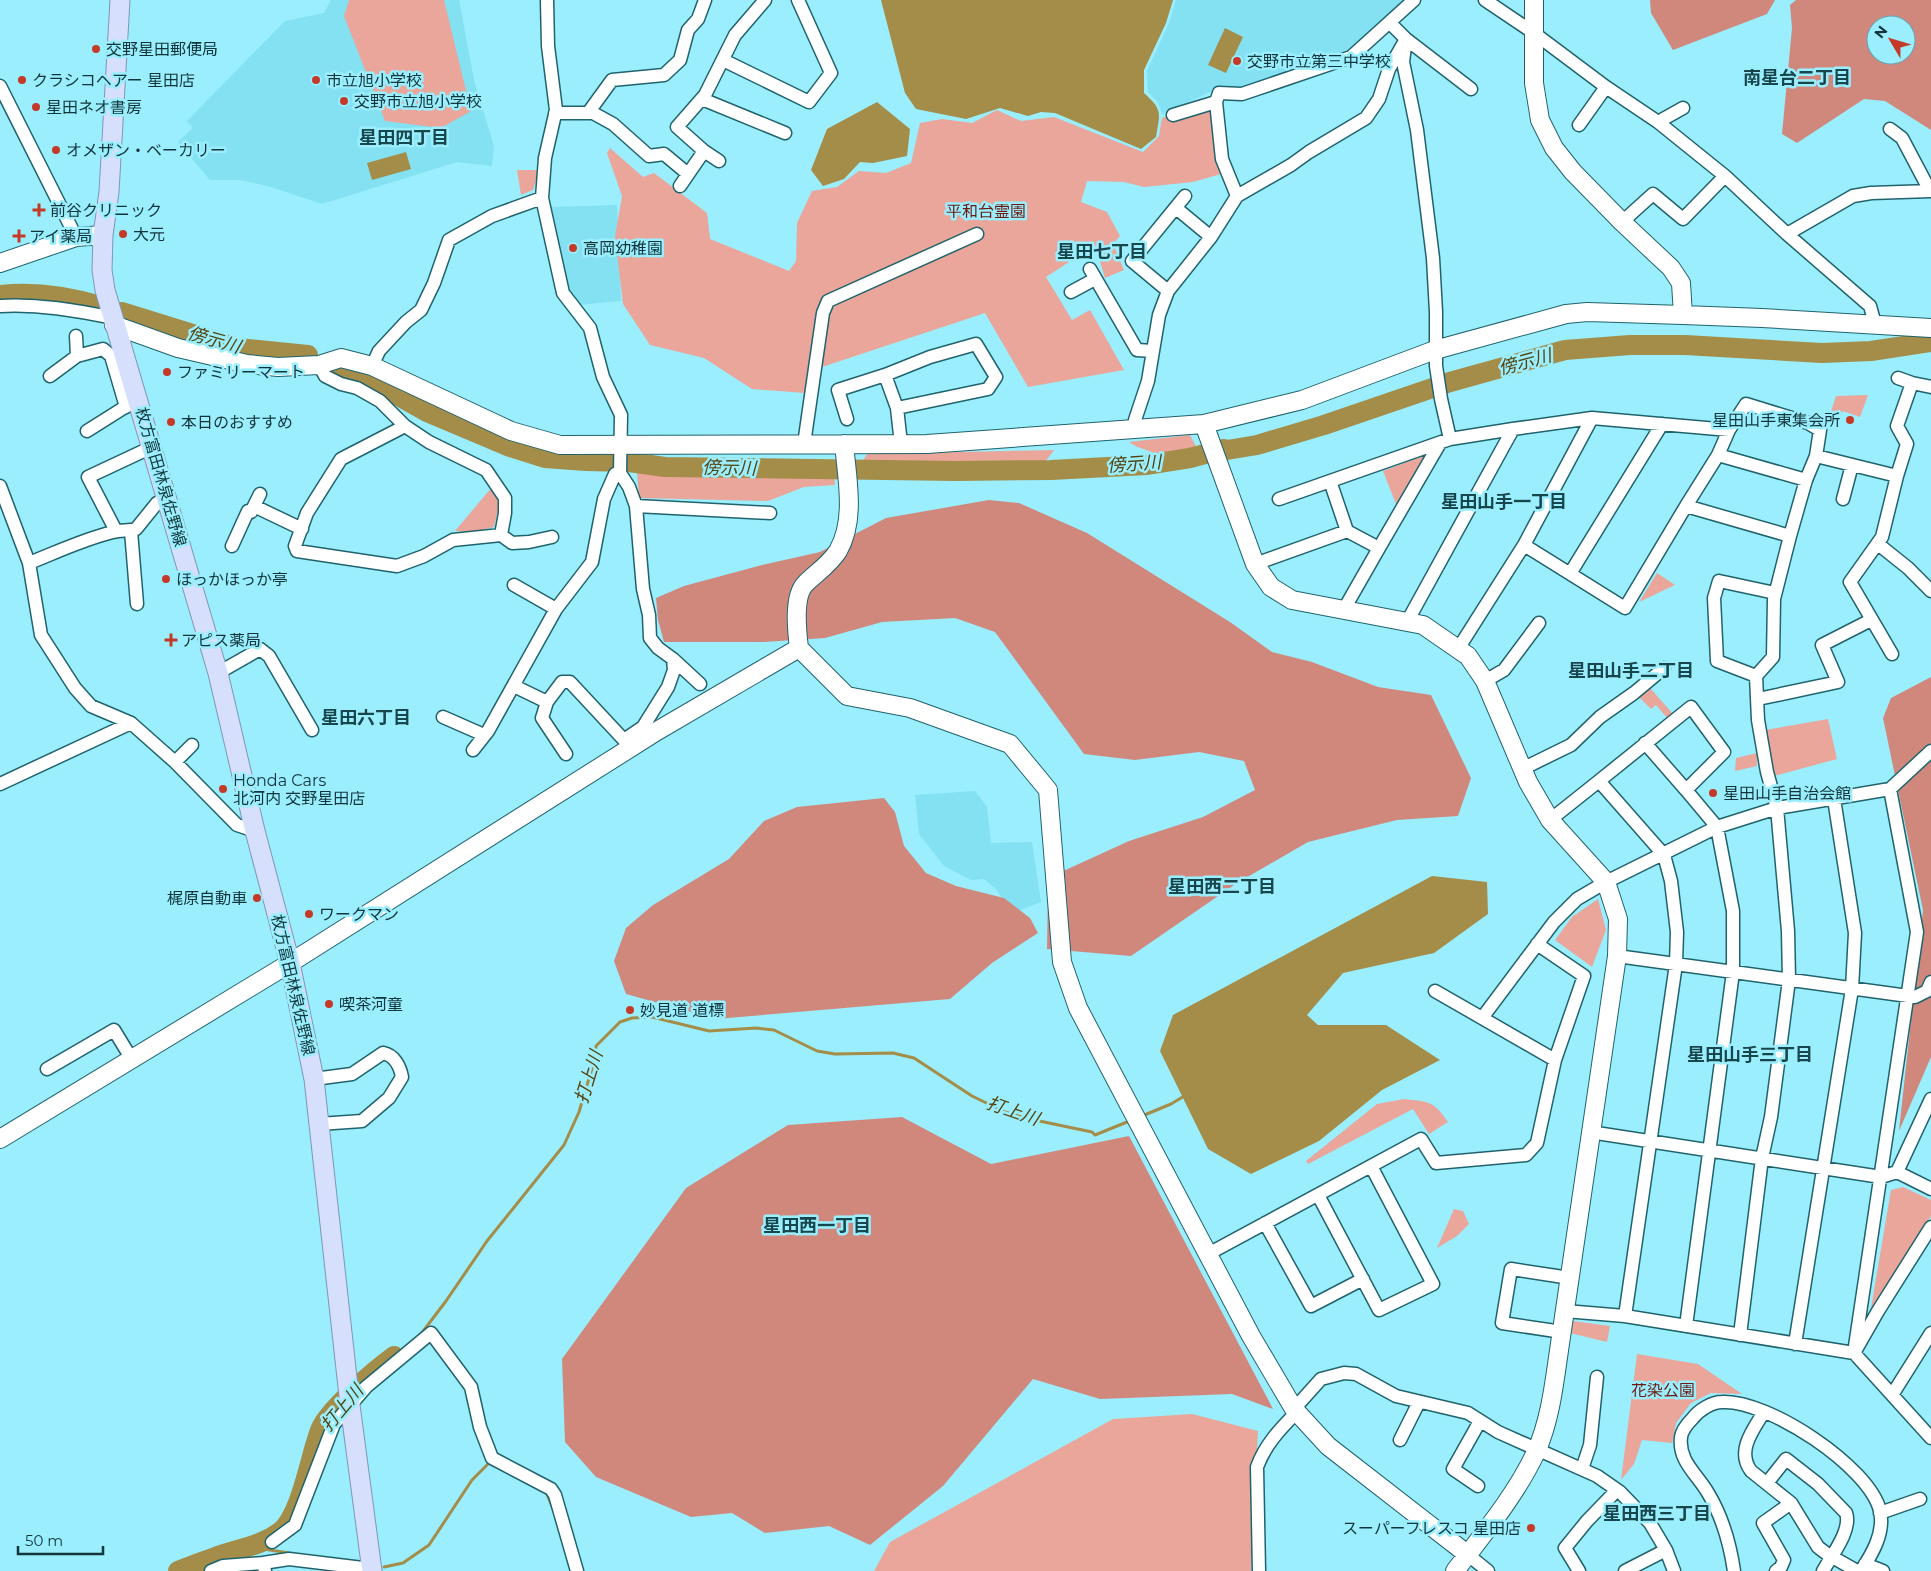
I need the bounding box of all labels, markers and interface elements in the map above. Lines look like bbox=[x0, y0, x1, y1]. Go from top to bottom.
north arrow bbox=[1866, 15, 1916, 65]
text: N bbox=[1870, 22, 1891, 42]
place label: 交野星田郵便局 bbox=[106, 40, 218, 59]
marker: 交野星田郵便局 bbox=[90, 43, 102, 55]
place label: 交野市立第三中学校 bbox=[1247, 52, 1391, 71]
marker: 交野市立第三中学校 bbox=[1231, 55, 1243, 67]
district label: 南星台二丁目 bbox=[1743, 67, 1851, 89]
place label: クラシコヘアー 星田店 bbox=[32, 71, 195, 90]
place label: 市立旭小学校 bbox=[326, 71, 422, 90]
marker: クラシコヘアー 星田店 bbox=[16, 74, 28, 86]
marker: 市立旭小学校 bbox=[310, 74, 322, 86]
place label: 交野市立旭小学校 bbox=[354, 92, 482, 111]
marker: 交野市立旭小学校 bbox=[338, 95, 350, 107]
place label: 星田ネオ書房 bbox=[46, 98, 142, 117]
marker: 星田ネオ書房 bbox=[30, 101, 42, 113]
district label: 星田四丁目 bbox=[359, 127, 449, 149]
place label: オメザン・ベーカリー bbox=[66, 141, 226, 160]
marker: オメザン・ベーカリー bbox=[50, 144, 62, 156]
place label: 前谷クリニック bbox=[50, 201, 162, 220]
park label: 平和台霊園 bbox=[946, 202, 1026, 221]
marker: 前谷クリニック bbox=[32, 203, 46, 217]
place label: 大元 bbox=[133, 225, 165, 244]
place label: アイ薬局 bbox=[29, 227, 92, 246]
marker: 大元 bbox=[117, 228, 129, 240]
marker: アイ薬局 bbox=[13, 230, 25, 242]
place label: 高岡幼稚園 bbox=[583, 239, 663, 258]
district label: 星田七丁目 bbox=[1057, 241, 1147, 263]
marker: 高岡幼稚園 bbox=[567, 242, 579, 254]
water label: 傍示川 bbox=[185, 322, 245, 359]
water label: 傍示川 bbox=[1496, 344, 1556, 380]
place label: ファミリーマート bbox=[177, 363, 305, 382]
marker: ファミリーマート bbox=[161, 366, 173, 378]
street label: 枚方富田林泉佐野線 bbox=[132, 405, 190, 549]
place label: 星田山手東集会所 bbox=[1712, 411, 1840, 430]
place label: 本日のおすすめ bbox=[181, 413, 293, 432]
marker: 星田山手東集会所 bbox=[1844, 414, 1856, 426]
marker: 本日のおすすめ bbox=[165, 416, 177, 428]
water label: 傍示川 bbox=[1106, 451, 1164, 477]
water label: 傍示川 bbox=[702, 457, 758, 480]
district label: 星田山手一丁目 bbox=[1441, 491, 1567, 513]
place label: ほっかほっか亭 bbox=[176, 570, 288, 589]
marker: ほっかほっか亭 bbox=[160, 573, 172, 585]
place label: アピス薬局 bbox=[181, 631, 261, 650]
marker: アピス薬局 bbox=[165, 634, 177, 646]
district label: 星田山手二丁目 bbox=[1568, 660, 1694, 682]
district label: 星田六丁目 bbox=[321, 707, 411, 729]
place label: Honda Cars 北河内 交野星田店 bbox=[233, 771, 365, 808]
marker: Honda Cars 北河内 交野星田店 bbox=[217, 783, 229, 795]
place label: 星田山手自治会館 bbox=[1723, 784, 1851, 803]
marker: 星田山手自治会館 bbox=[1707, 787, 1719, 799]
district label: 星田西二丁目 bbox=[1168, 876, 1276, 898]
place label: 梶原自動車 bbox=[167, 889, 247, 908]
marker: 梶原自動車 bbox=[251, 892, 263, 904]
place label: ワークマン bbox=[319, 905, 399, 924]
marker: ワークマン bbox=[303, 908, 315, 920]
street label: 枚方富田林泉佐野線 bbox=[268, 913, 318, 1057]
place label: 喫茶河童 bbox=[339, 995, 403, 1014]
marker: 喫茶河童 bbox=[323, 998, 335, 1010]
place label: 妙見道 道標 bbox=[640, 1001, 724, 1020]
marker: 妙見道 道標 bbox=[624, 1004, 636, 1016]
district label: 星田山手三丁目 bbox=[1687, 1044, 1813, 1066]
water label: 打上川 bbox=[571, 1046, 608, 1106]
water label: 打上川 bbox=[984, 1092, 1044, 1131]
district label: 星田西一丁目 bbox=[763, 1215, 871, 1237]
water label: 打上川 bbox=[316, 1379, 369, 1436]
park label: 花染公園 bbox=[1631, 1381, 1695, 1400]
district label: 星田西三丁目 bbox=[1603, 1503, 1711, 1525]
place label: スーパーフレスコ 星田店 bbox=[1342, 1519, 1521, 1538]
marker: スーパーフレスコ 星田店 bbox=[1525, 1522, 1537, 1534]
scale bar bbox=[18, 1524, 102, 1556]
text: 50 m bbox=[25, 1531, 63, 1550]

